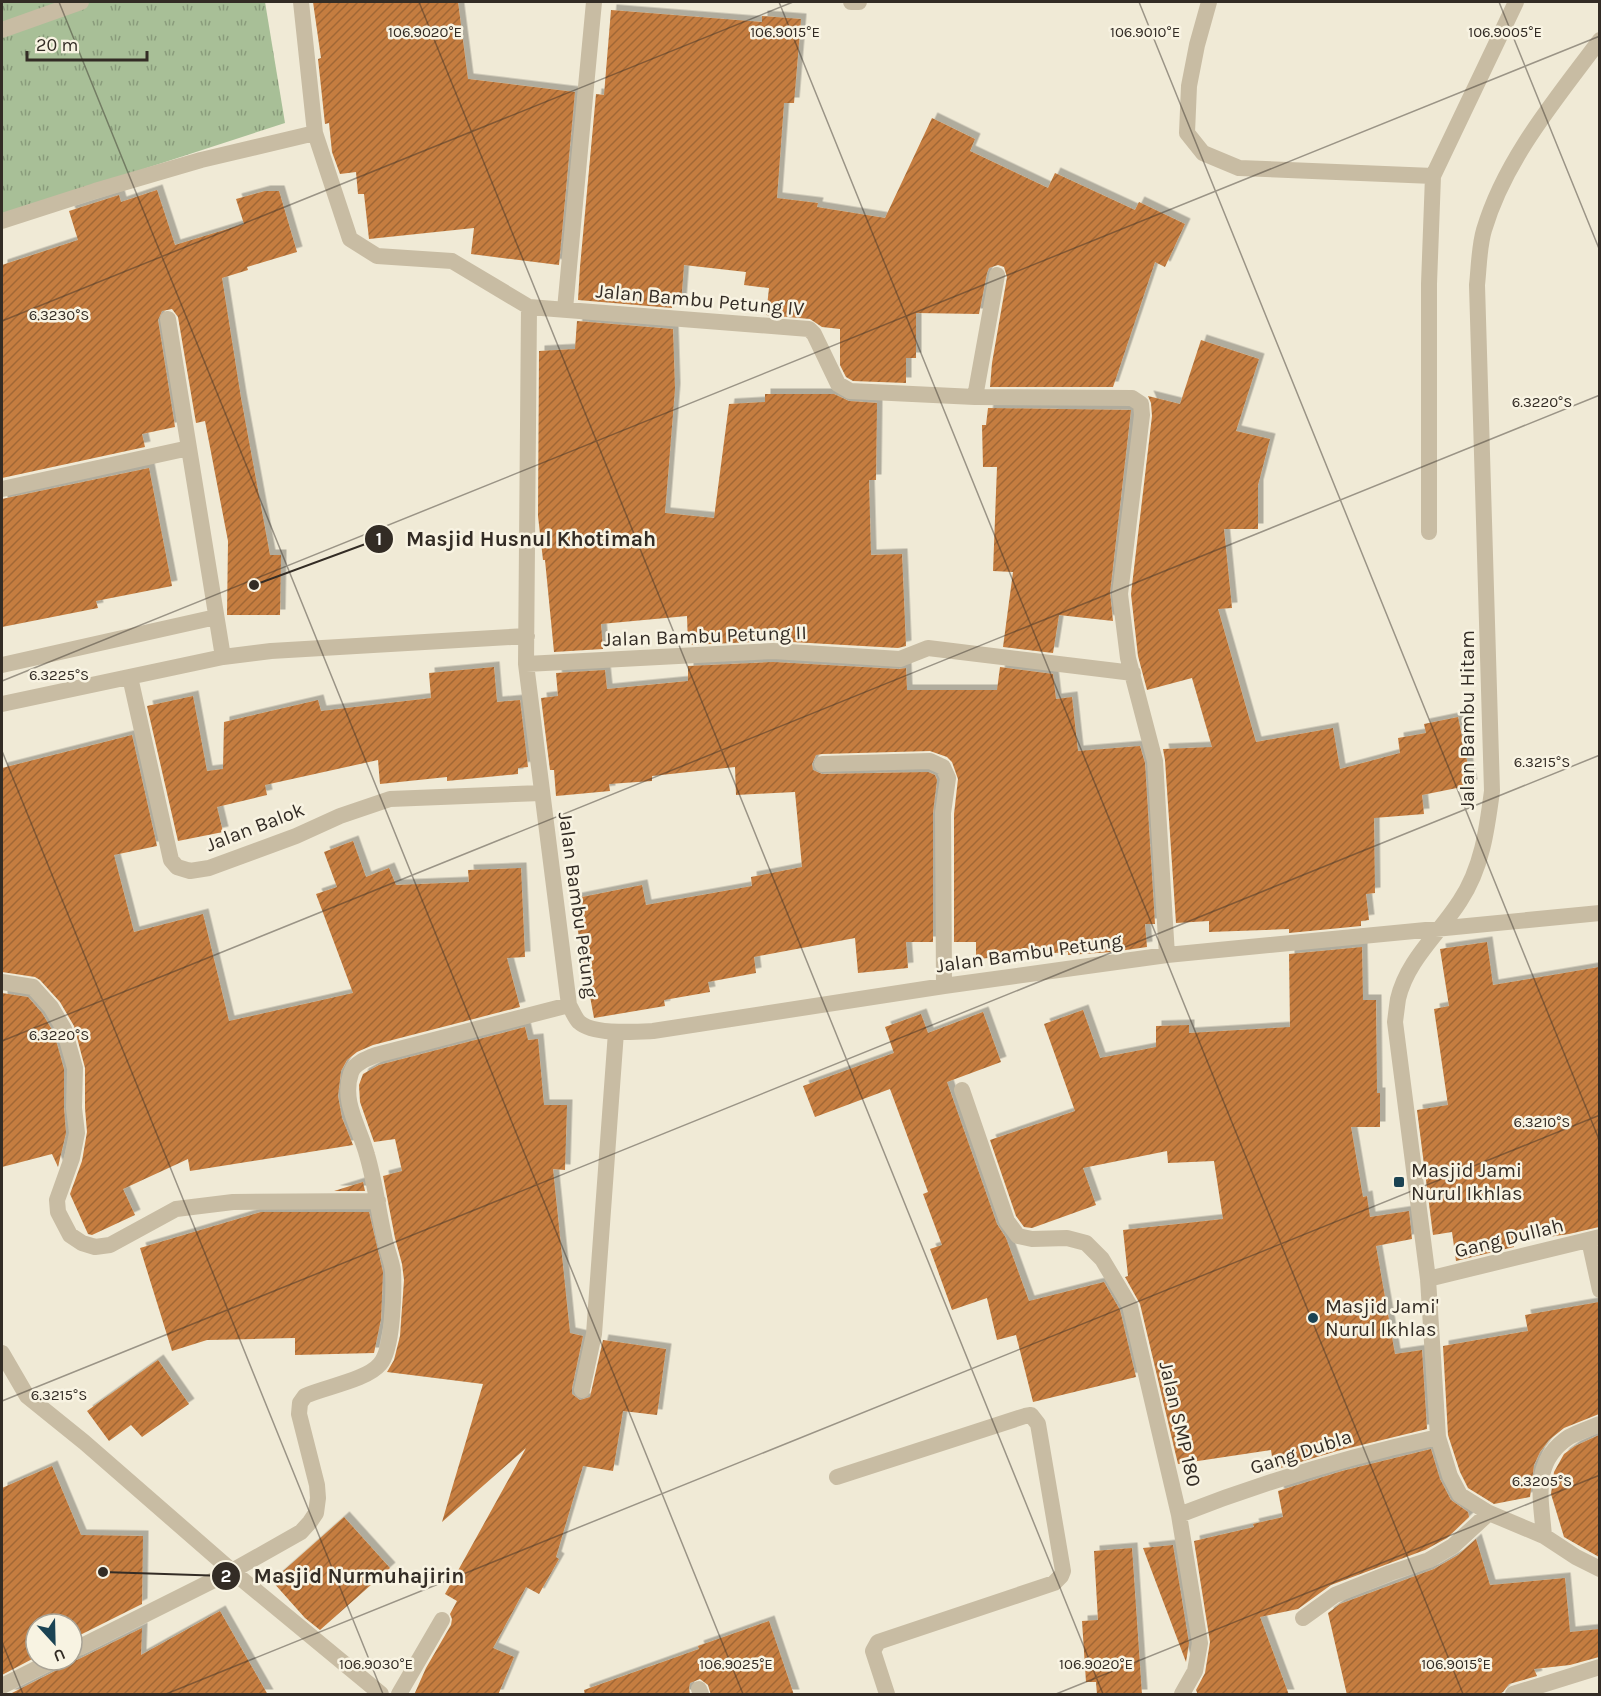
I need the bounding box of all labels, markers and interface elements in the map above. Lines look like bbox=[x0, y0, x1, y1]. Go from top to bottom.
text: 106.9020°E bbox=[388, 23, 462, 41]
text: 106.9015°E bbox=[750, 23, 820, 41]
text: 106.9010°E bbox=[1110, 23, 1180, 41]
text: 106.9005°E bbox=[1468, 23, 1542, 41]
scale bar bbox=[27, 24, 147, 62]
text: 20 m bbox=[36, 34, 78, 56]
street label: Jalan Bambu Petung IV bbox=[595, 279, 805, 321]
text: 6.3230°S bbox=[29, 306, 89, 324]
text: 6.3220°S bbox=[1512, 393, 1572, 411]
callout: Masjid Husnul Khotimah bbox=[364, 520, 668, 559]
text: Masjid Husnul Khotimah bbox=[406, 527, 656, 551]
text: 1 bbox=[376, 528, 382, 550]
street label: Jalan Bambu Petung II bbox=[603, 621, 807, 651]
street label: Jalan Bambu Hitam bbox=[1456, 630, 1479, 810]
text: 6.3225°S bbox=[29, 666, 89, 684]
text: 6.3215°S bbox=[1514, 753, 1570, 771]
street label: Jalan Balok bbox=[202, 798, 308, 856]
street label: Jalan Bambu Petung bbox=[554, 810, 602, 1000]
street label: Jalan Bambu Petung bbox=[934, 929, 1124, 977]
text: 6.3220°S bbox=[29, 1026, 89, 1044]
text: 6.3210°S bbox=[1514, 1113, 1570, 1131]
place label: Masjid Jami Nurul Ikhlas bbox=[1411, 1159, 1523, 1205]
marker: Masjid Jami Nurul Ikhlas bbox=[1392, 1175, 1406, 1189]
street label: Gang Dullah bbox=[1452, 1213, 1566, 1263]
place label: Masjid Jami' Nurul Ikhlas bbox=[1325, 1295, 1439, 1341]
marker: Masjid Jami' Nurul Ikhlas bbox=[1306, 1311, 1320, 1325]
street label: Jalan SMP 180 bbox=[1154, 1359, 1206, 1489]
text: 6.3215°S bbox=[31, 1386, 87, 1404]
street label: Gang Dubla bbox=[1247, 1425, 1355, 1479]
text: 6.3205°S bbox=[1512, 1472, 1572, 1490]
callout: Masjid Nurmuhajirin bbox=[211, 1557, 476, 1596]
text: Masjid Nurmuhajirin bbox=[254, 1564, 464, 1588]
text: 2 bbox=[221, 1565, 231, 1587]
north arrow bbox=[24, 1612, 84, 1672]
text: U bbox=[51, 1645, 68, 1666]
text: 106.9030°E bbox=[339, 1655, 413, 1673]
text: 106.9025°E bbox=[699, 1655, 773, 1673]
text: 106.9020°E bbox=[1059, 1655, 1133, 1673]
text: 106.9015°E bbox=[1421, 1655, 1491, 1673]

